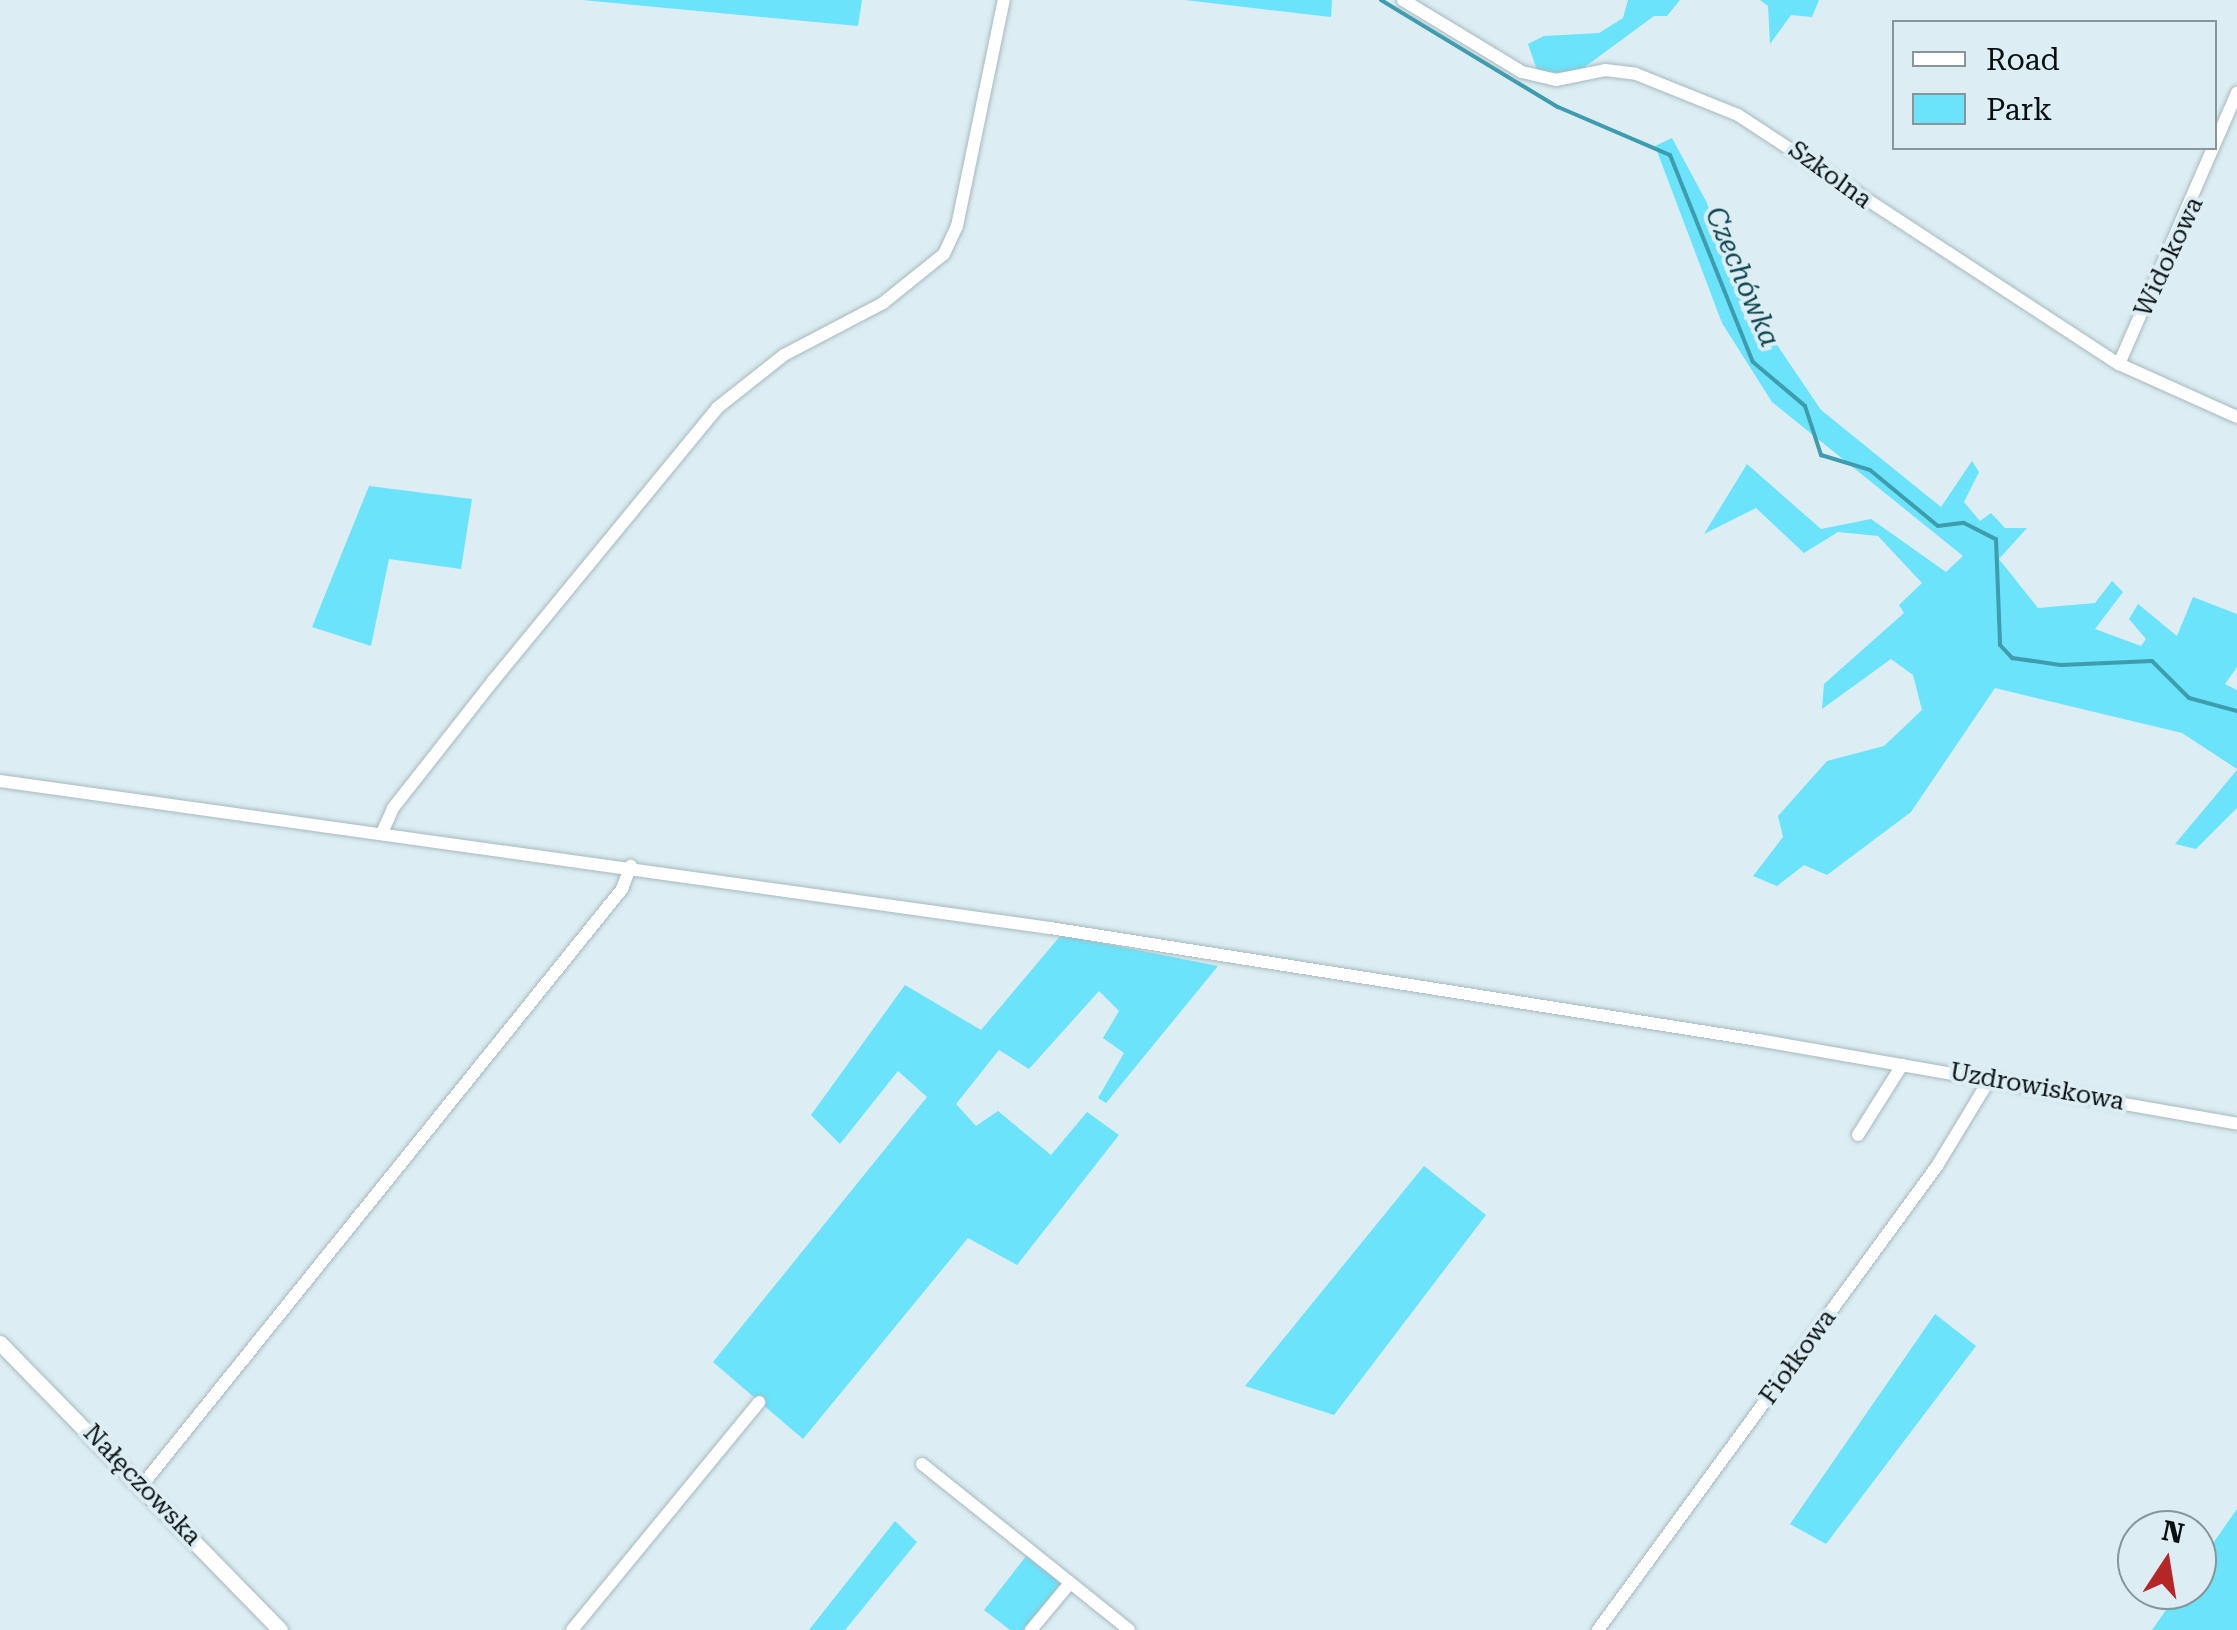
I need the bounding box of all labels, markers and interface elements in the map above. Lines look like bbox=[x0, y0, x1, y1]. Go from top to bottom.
legend bbox=[1892, 20, 2217, 150]
text: Road bbox=[1986, 42, 2060, 77]
text: Park bbox=[1986, 92, 2052, 127]
street label: Szkolna bbox=[1783, 135, 1877, 215]
street label: Widokowa bbox=[2128, 192, 2210, 322]
water label: Czechówka bbox=[1698, 202, 1786, 352]
street label: Uzdrowiskowa bbox=[1947, 1057, 2127, 1117]
street label: Fiołkowa bbox=[1754, 1304, 1842, 1410]
street label: Nałęczowska bbox=[77, 1418, 207, 1552]
north arrow bbox=[2117, 1510, 2217, 1610]
text: N bbox=[2159, 1514, 2187, 1551]

